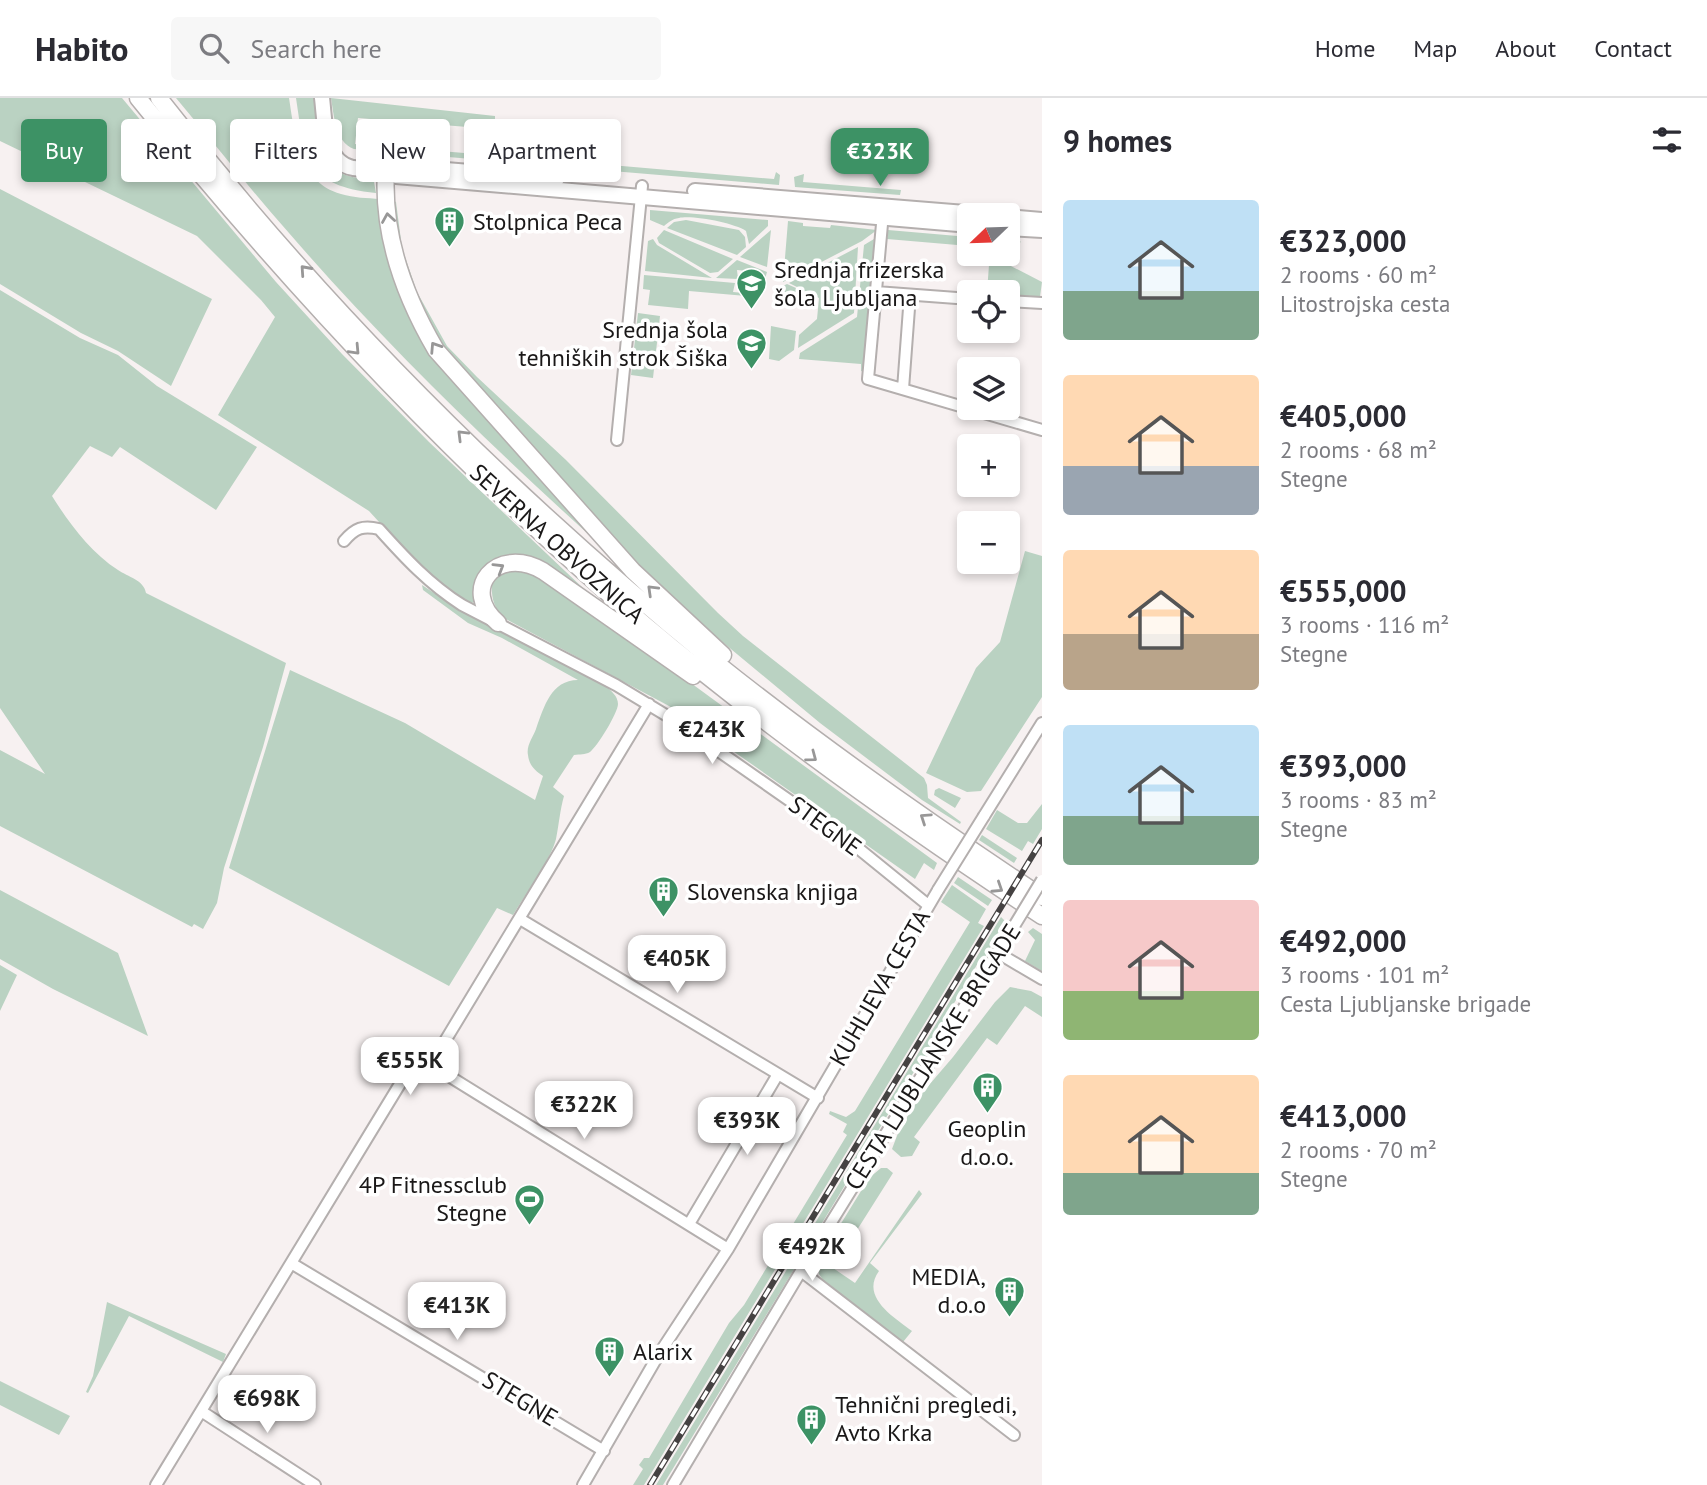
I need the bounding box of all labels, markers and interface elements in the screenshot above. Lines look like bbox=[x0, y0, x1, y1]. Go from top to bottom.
search box bbox=[171, 17, 661, 80]
text: Habito bbox=[35, 27, 129, 70]
icon: search bbox=[195, 29, 233, 67]
text: Search here bbox=[251, 32, 382, 65]
text: Home bbox=[1315, 33, 1375, 64]
text: Map bbox=[1413, 33, 1457, 64]
text: About bbox=[1495, 33, 1556, 64]
text: Contact bbox=[1594, 33, 1672, 64]
chip: Buy bbox=[21, 119, 107, 182]
chip: Rent bbox=[121, 119, 216, 182]
chip: Filters bbox=[230, 119, 342, 182]
chip: New bbox=[356, 119, 450, 182]
chip: Apartment bbox=[464, 119, 621, 182]
text: 9 homes bbox=[1063, 121, 1172, 160]
icon: filters bbox=[1648, 121, 1686, 159]
pin: €323K bbox=[831, 129, 929, 188]
text: €323K bbox=[847, 136, 913, 165]
north arrow bbox=[957, 203, 1020, 266]
map controls bbox=[957, 203, 1020, 574]
building icon: Stolpnica Peca bbox=[433, 205, 467, 249]
place label: Stolpnica Peca bbox=[473, 206, 622, 237]
one-way arrow bbox=[381, 212, 396, 224]
text: €323,000 bbox=[1280, 221, 1407, 260]
icon: home bbox=[1119, 228, 1203, 312]
place label: Srednja frizerska šola Ljubljana bbox=[774, 254, 944, 313]
text: 2 rooms · 60 m² bbox=[1280, 260, 1437, 289]
one-way arrow bbox=[300, 265, 313, 278]
school or university icon: Srednja frizerska šola Ljubljana bbox=[734, 267, 768, 311]
button: locate bbox=[957, 280, 1020, 343]
text: Litostrojska cesta bbox=[1280, 289, 1450, 318]
place label: Srednja šola tehniških strok Šiška bbox=[519, 314, 728, 373]
school or university icon: Srednja šola tehniških strok Šiška bbox=[734, 327, 768, 371]
one-way arrow bbox=[347, 342, 360, 355]
one-way arrow bbox=[431, 342, 443, 355]
button: layers bbox=[957, 357, 1020, 420]
text: €405,000 bbox=[1280, 396, 1407, 435]
icon: home bbox=[1119, 403, 1203, 487]
one-way arrow bbox=[457, 430, 470, 443]
button: + bbox=[957, 434, 1020, 497]
text: 2 rooms · 68 m² bbox=[1280, 435, 1437, 464]
street label: SEVERNA OBVOZNICA bbox=[464, 457, 651, 630]
text: Stegne bbox=[1280, 464, 1348, 493]
button: − bbox=[957, 511, 1020, 574]
one-way arrow bbox=[491, 563, 504, 576]
text: €555,000 bbox=[1280, 571, 1407, 610]
icon: home bbox=[1119, 578, 1203, 662]
one-way arrow bbox=[647, 585, 660, 598]
text: 3 rooms · 116 m² bbox=[1280, 610, 1449, 639]
text: Stegne bbox=[1280, 639, 1348, 668]
pin: €243K bbox=[663, 706, 761, 766]
text: €243K bbox=[679, 714, 745, 743]
text: €393,000 bbox=[1280, 746, 1407, 785]
one-way arrow bbox=[804, 748, 817, 761]
icon: home bbox=[1119, 753, 1203, 837]
text: 3 rooms · 83 m² bbox=[1280, 785, 1437, 814]
street label: STEGNE bbox=[783, 789, 868, 862]
one-way arrow bbox=[920, 814, 933, 826]
text: Stegne bbox=[1280, 814, 1348, 843]
building icon: Slovenska knjiga bbox=[647, 875, 681, 919]
place label: Slovenska knjiga bbox=[687, 876, 858, 907]
one-way arrow bbox=[990, 879, 1003, 892]
street label: KUHLJEVA CESTA bbox=[822, 904, 937, 1072]
street label: CESTA LJUBLJANSKE BRIGADE bbox=[838, 918, 1027, 1196]
text: €492,000 bbox=[1280, 921, 1407, 960]
icon: home bbox=[1119, 928, 1203, 1012]
pin: €405K bbox=[628, 936, 726, 995]
text: €405K bbox=[644, 943, 710, 972]
text: 3 rooms · 101 m² bbox=[1280, 960, 1449, 989]
text: Cesta Ljubljanske brigade bbox=[1280, 989, 1531, 1018]
pin: €555K bbox=[361, 1038, 459, 1097]
text: €555K bbox=[377, 1045, 443, 1074]
building icon: Geoplin d.o.o. bbox=[970, 1070, 1004, 1114]
pin: €322K bbox=[535, 1082, 633, 1141]
text: €322K bbox=[551, 1089, 617, 1118]
text: €413,000 bbox=[1280, 1096, 1407, 1135]
pin: €393K bbox=[698, 1098, 796, 1157]
icon: home bbox=[1119, 1103, 1203, 1187]
text: €393K bbox=[714, 1105, 780, 1134]
place label: Geoplin d.o.o. bbox=[947, 1113, 1027, 1172]
text: 2 rooms · 70 m² bbox=[1280, 1135, 1437, 1164]
text: Stegne bbox=[1280, 1164, 1348, 1193]
place label: 4P Fitnessclub Stegne bbox=[359, 1169, 507, 1228]
sports icon: 4P Fitnessclub Stegne bbox=[513, 1182, 547, 1226]
pin: €492K bbox=[763, 1224, 861, 1283]
text: €492K bbox=[779, 1231, 845, 1260]
place label: MEDIA, d.o.o bbox=[911, 1261, 986, 1320]
building icon: MEDIA, d.o.o bbox=[992, 1274, 1026, 1318]
pin: €413K bbox=[408, 1282, 506, 1342]
text: €413K bbox=[424, 1290, 490, 1319]
building icon: Alarix bbox=[593, 1335, 627, 1379]
place label: Alarix bbox=[633, 1336, 693, 1367]
street label: STEGNE bbox=[477, 1364, 564, 1433]
pin: €698K bbox=[218, 1376, 316, 1435]
text: €698K bbox=[234, 1383, 300, 1412]
place label: Tehnični pregledi, Avto Krka bbox=[835, 1389, 1017, 1448]
building icon: Tehnični pregledi, Avto Krka bbox=[795, 1402, 829, 1446]

